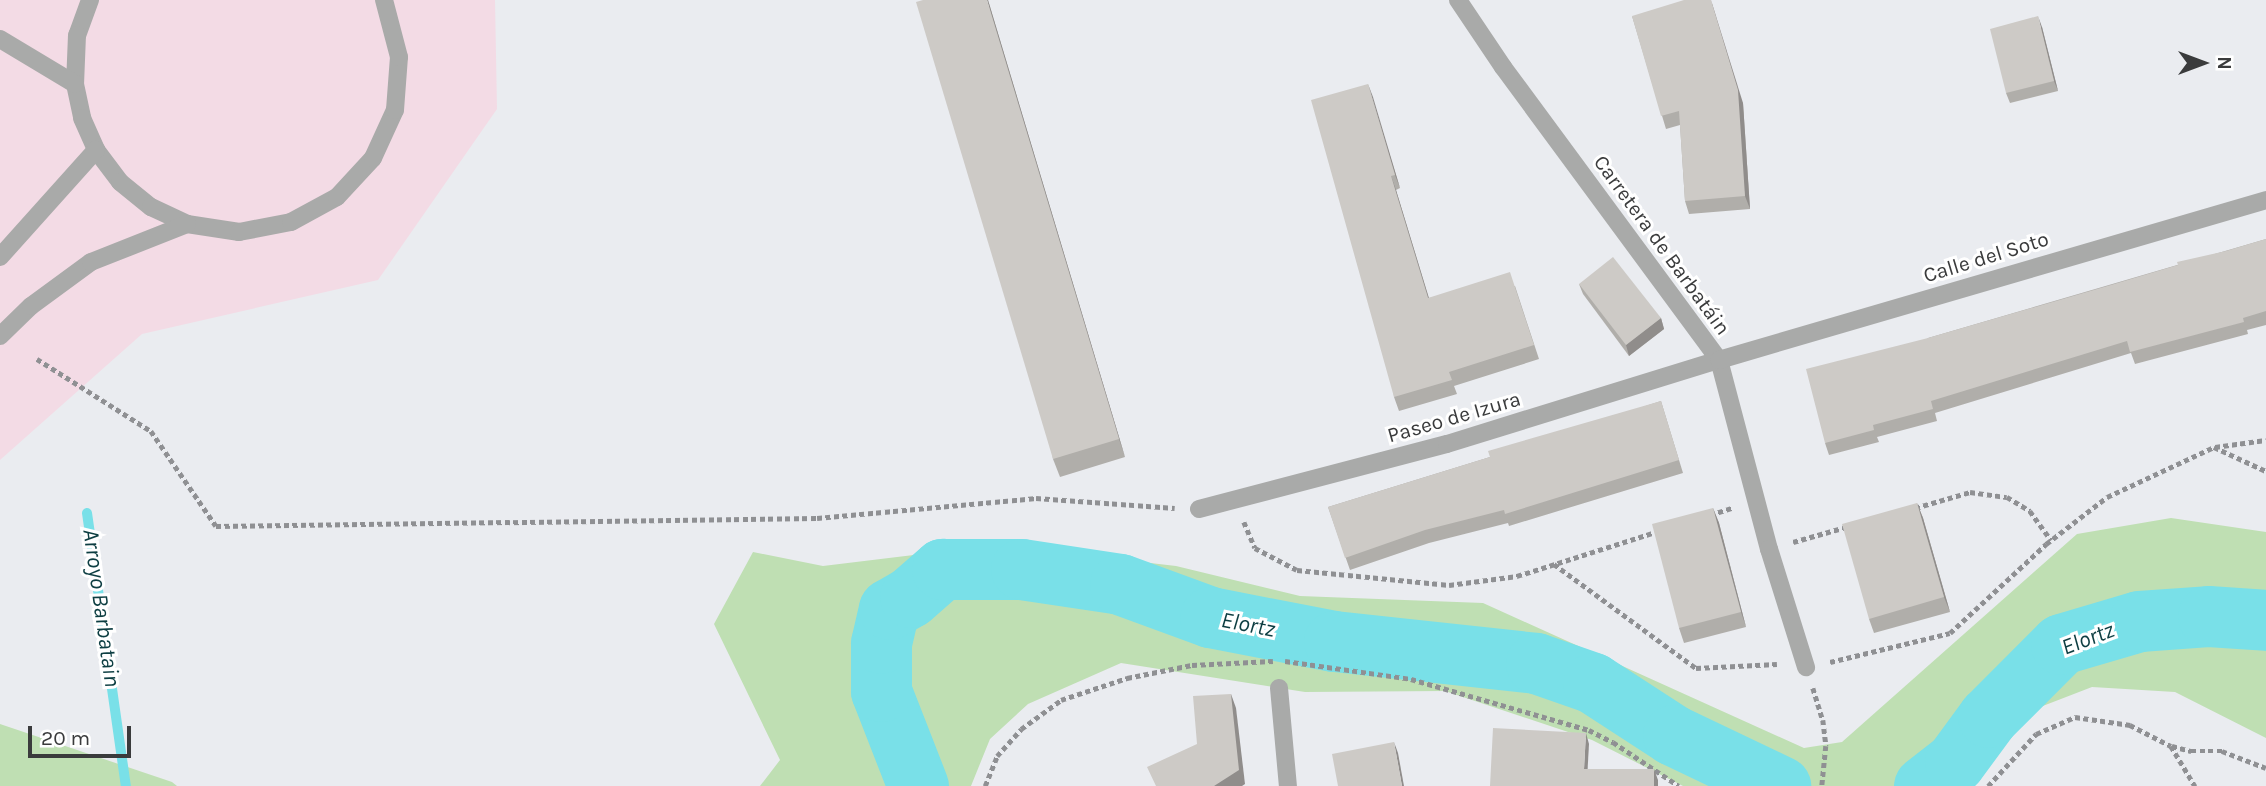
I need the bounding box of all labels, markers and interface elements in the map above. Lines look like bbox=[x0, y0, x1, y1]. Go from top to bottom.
north arrow bbox=[2168, 28, 2238, 98]
text: N bbox=[2213, 56, 2235, 70]
street label: Carretera de Barbatáin bbox=[1588, 150, 1736, 340]
street label: Calle del Soto bbox=[1920, 226, 2052, 288]
street label: Paseo de Izura bbox=[1384, 386, 1524, 448]
water label: Arroyo Barbatain bbox=[76, 527, 126, 689]
water label: Elortz bbox=[1219, 606, 1277, 644]
water label: Elortz bbox=[2058, 616, 2118, 662]
scale bar bbox=[32, 712, 135, 756]
text: 20 m bbox=[41, 726, 90, 750]

